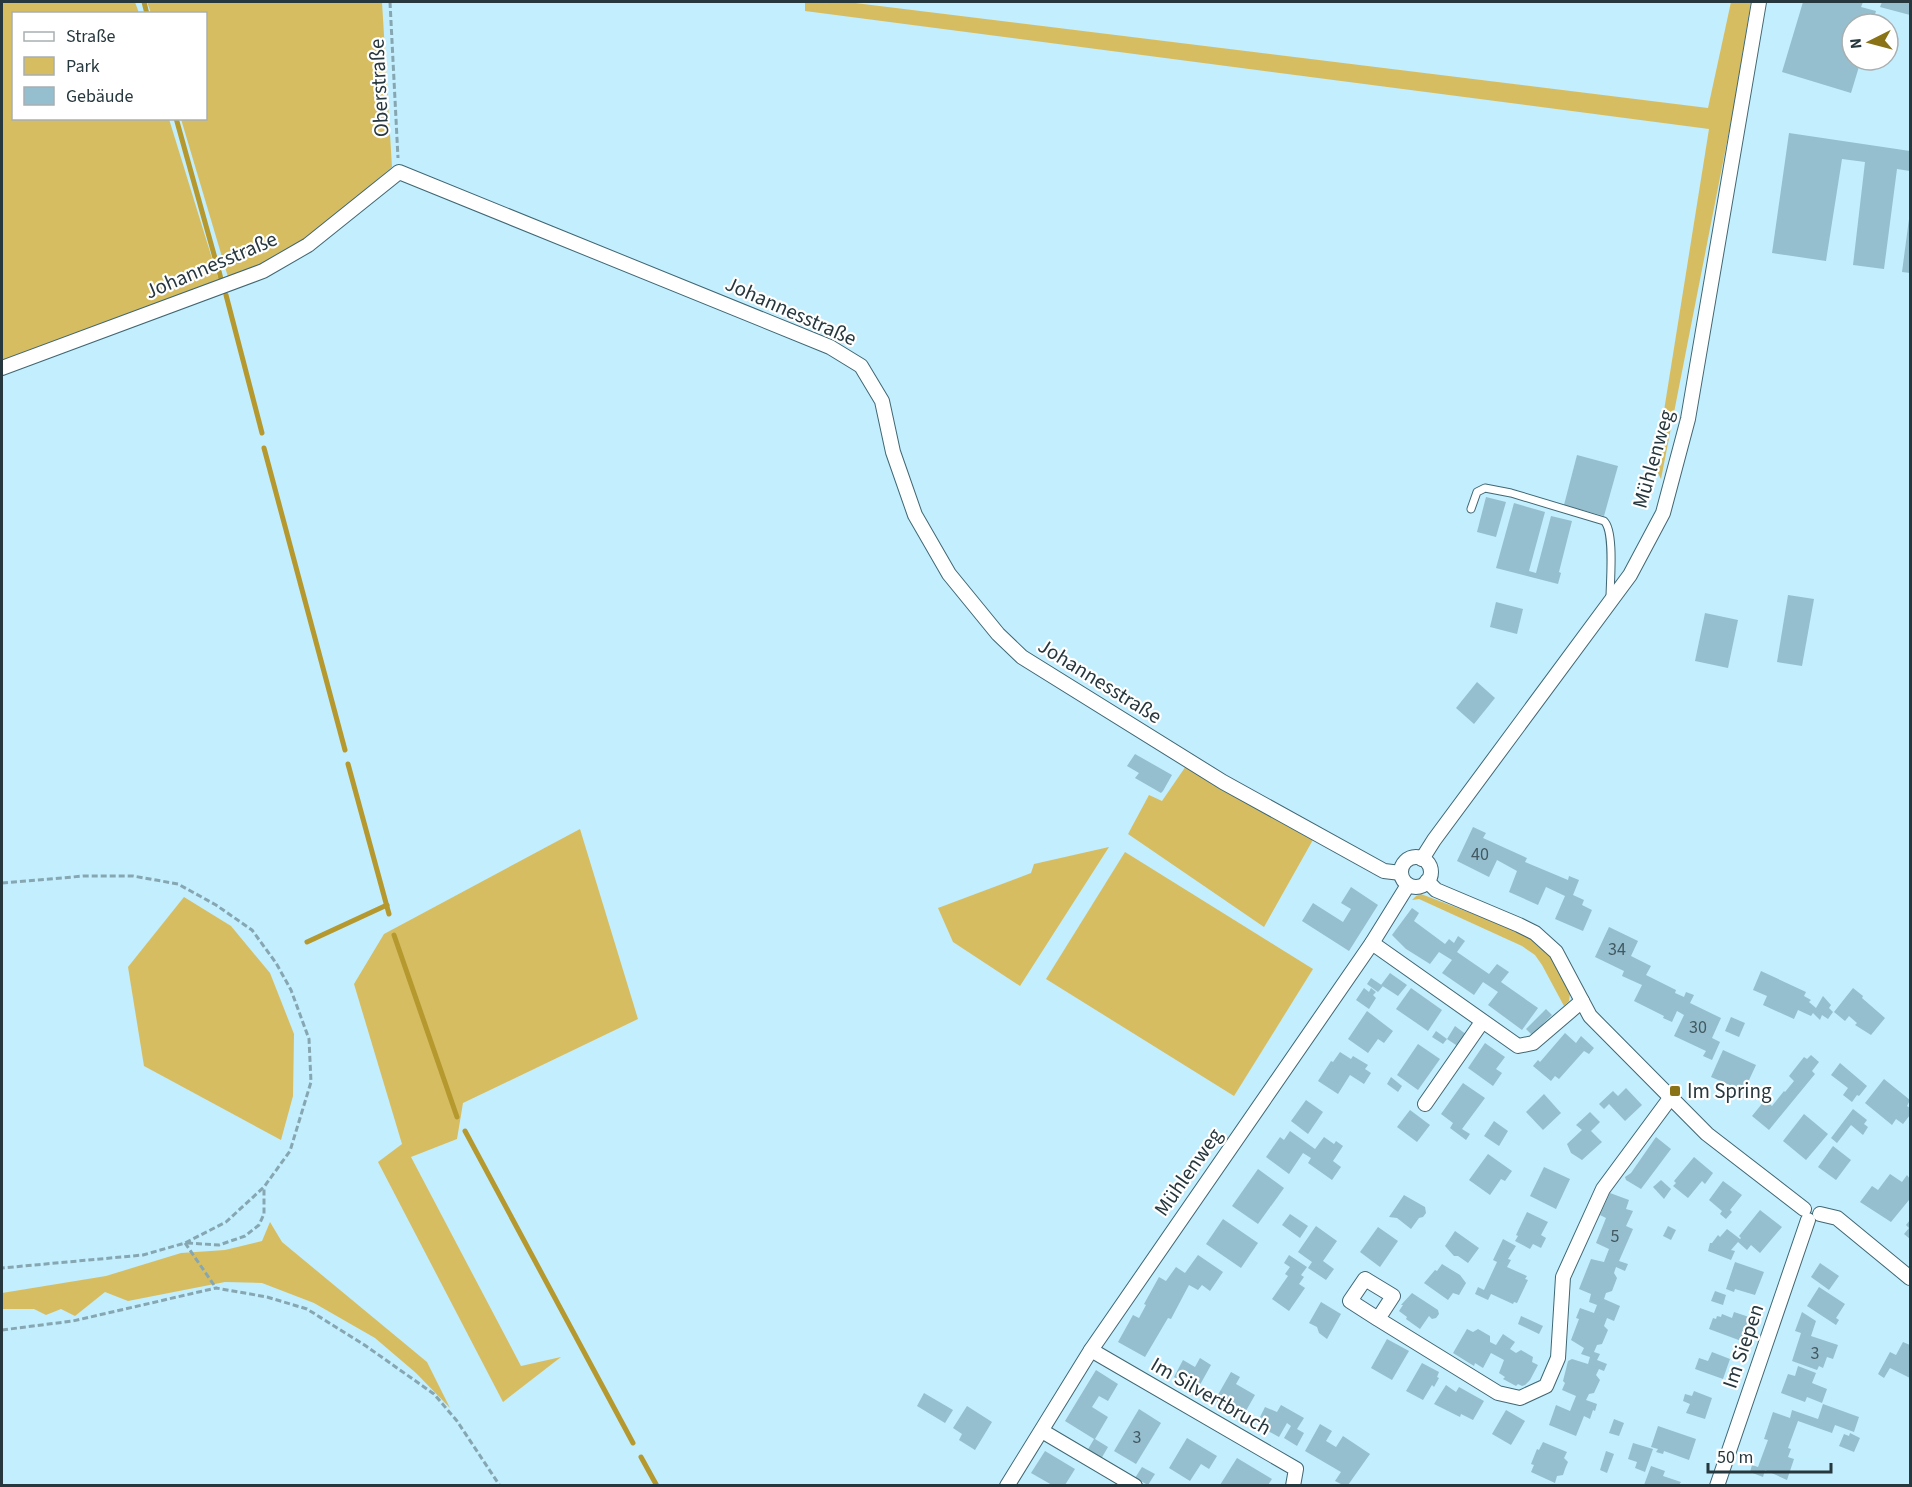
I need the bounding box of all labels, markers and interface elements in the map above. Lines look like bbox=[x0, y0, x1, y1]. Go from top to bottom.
legend bbox=[12, 12, 207, 120]
north arrow bbox=[1840, 12, 1900, 72]
text: Straße bbox=[66, 24, 116, 49]
text: N bbox=[1845, 37, 1868, 50]
street label: Oberstraße bbox=[361, 38, 397, 138]
text: Park bbox=[66, 54, 100, 79]
text: Gebäude bbox=[66, 84, 134, 109]
street label: Johannesstraße bbox=[140, 224, 282, 306]
street label: Johannesstraße bbox=[720, 269, 862, 353]
street label: Mühlenweg bbox=[1625, 406, 1681, 512]
street label: Johannesstraße bbox=[1032, 631, 1168, 731]
house number: 40 bbox=[1471, 842, 1489, 867]
house number: 34 bbox=[1608, 937, 1626, 962]
house number: 30 bbox=[1689, 1015, 1707, 1040]
place label: Im Spring bbox=[1687, 1076, 1772, 1106]
marker: Im Spring bbox=[1668, 1084, 1682, 1098]
street label: Mühlenweg bbox=[1147, 1122, 1230, 1222]
house number: 5 bbox=[1611, 1224, 1620, 1249]
street label: Im Siepen bbox=[1715, 1300, 1771, 1392]
house number: 3 bbox=[1811, 1341, 1820, 1366]
street label: Im Silvertbruch bbox=[1145, 1349, 1277, 1443]
house number: 3 bbox=[1133, 1425, 1142, 1450]
scale bar bbox=[1708, 1436, 1831, 1474]
text: 50 m bbox=[1717, 1445, 1753, 1470]

